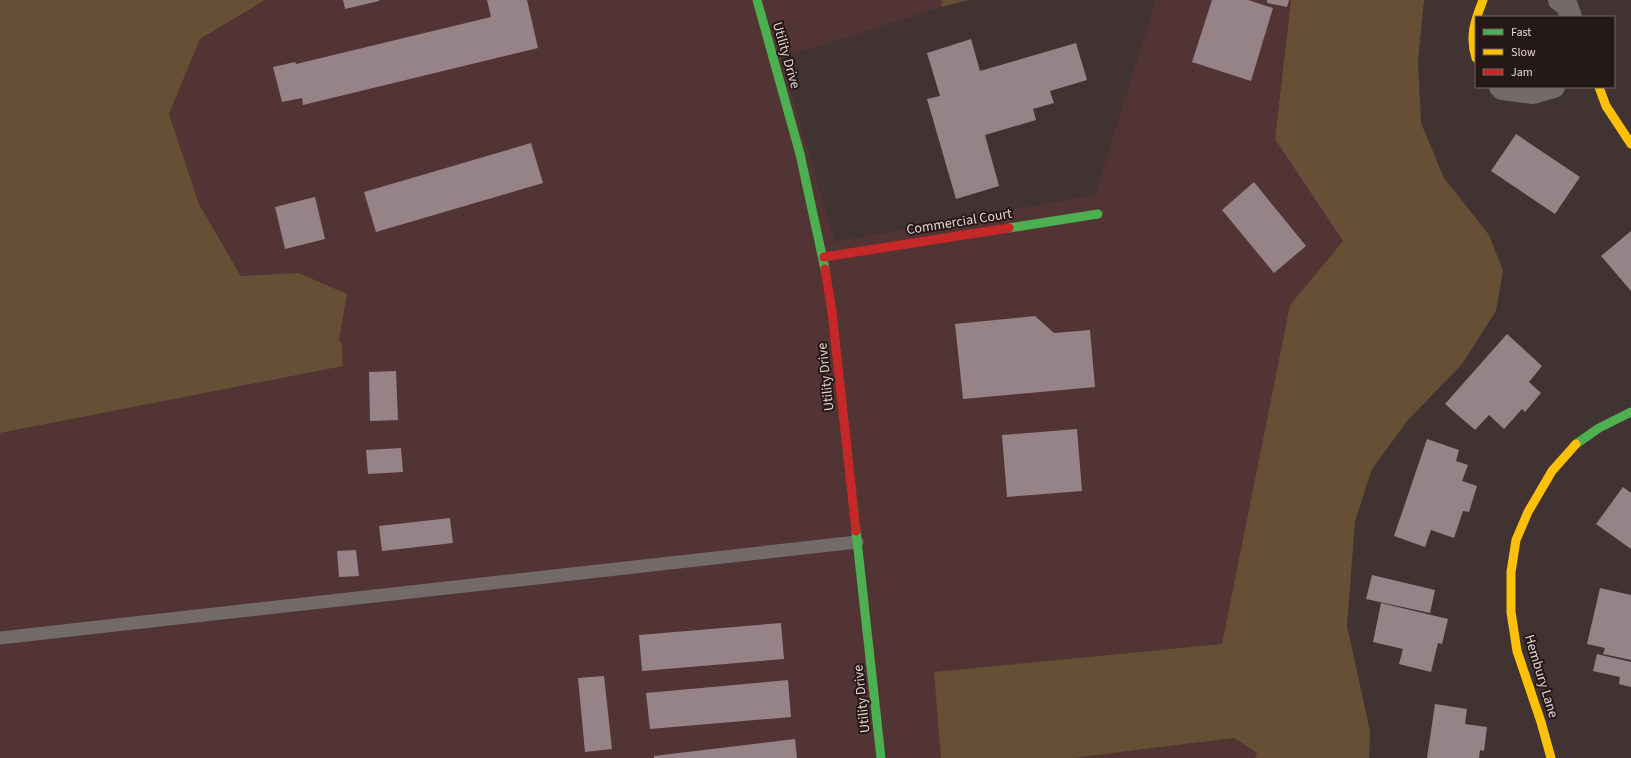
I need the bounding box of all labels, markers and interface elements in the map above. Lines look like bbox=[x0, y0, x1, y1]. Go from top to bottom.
legend bbox=[1475, 16, 1615, 88]
street label: Utility Drive bbox=[767, 20, 805, 91]
text: Fast bbox=[1511, 24, 1531, 41]
text: Slow bbox=[1511, 44, 1536, 61]
text: Jam bbox=[1511, 64, 1533, 81]
street label: Commercial Court bbox=[905, 204, 1014, 240]
street label: Utility Drive bbox=[812, 342, 840, 412]
street label: Hembury Lane bbox=[1519, 632, 1563, 720]
street label: Utility Drive bbox=[848, 664, 876, 734]

